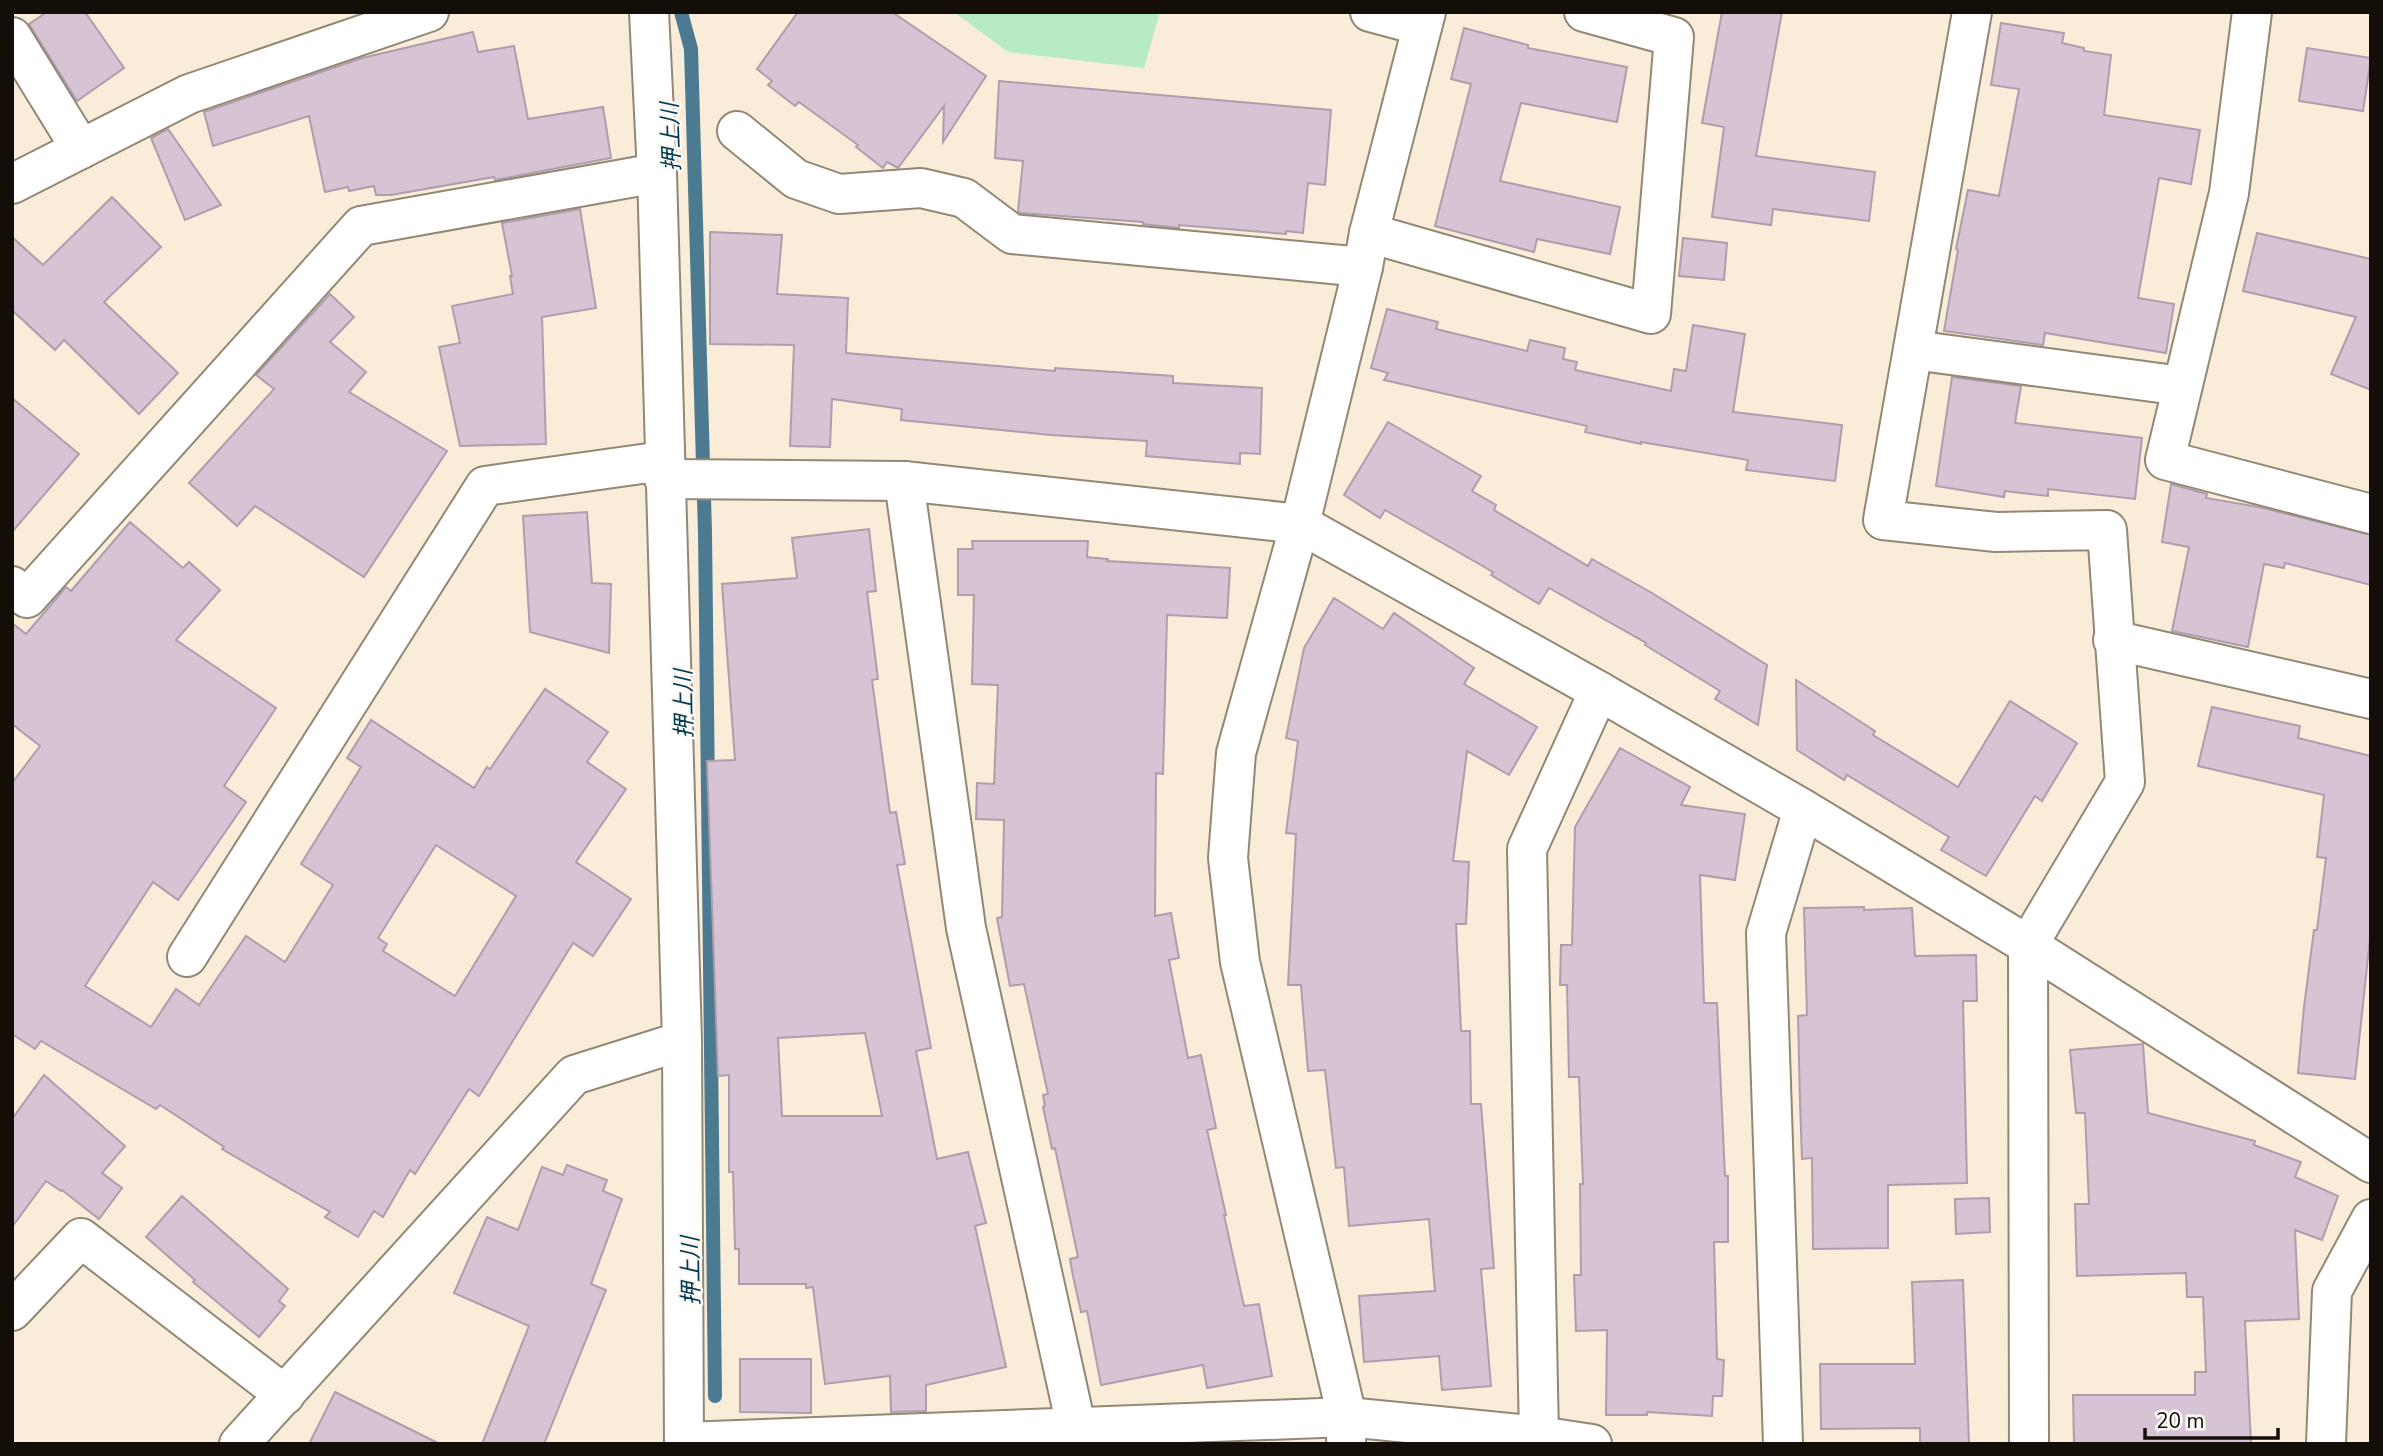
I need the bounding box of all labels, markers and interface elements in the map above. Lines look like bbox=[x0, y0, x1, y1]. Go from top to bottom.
water label: 押上川 bbox=[654, 99, 688, 172]
water label: 押上川 bbox=[668, 666, 700, 739]
water label: 押上川 bbox=[675, 1233, 707, 1306]
scale bar bbox=[2145, 1396, 2278, 1440]
text: 20 m bbox=[2156, 1407, 2205, 1435]

